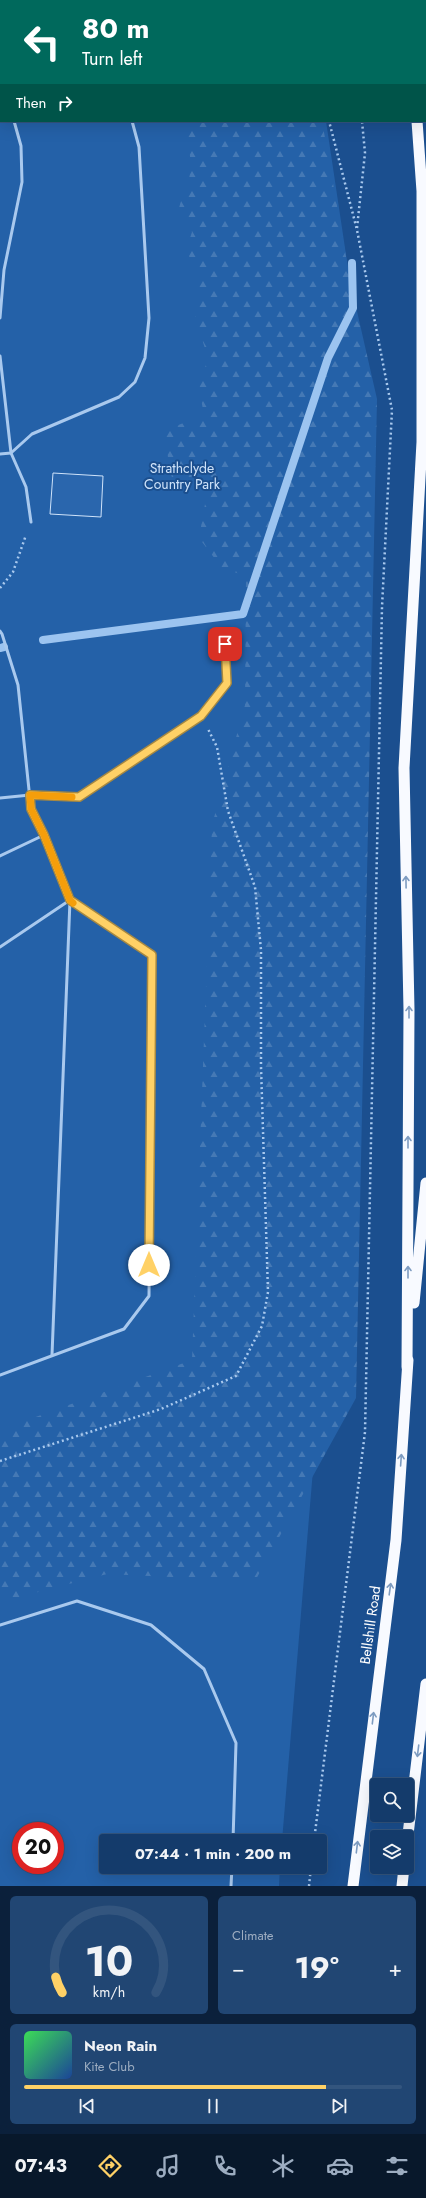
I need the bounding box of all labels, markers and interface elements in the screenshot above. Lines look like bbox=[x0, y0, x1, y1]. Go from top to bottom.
text: 80 m bbox=[82, 8, 149, 49]
icon: left bbox=[16, 16, 68, 68]
text: Turn left bbox=[82, 46, 142, 72]
text: Then bbox=[16, 92, 46, 114]
icon: right bbox=[54, 92, 76, 114]
park label: Strathclyde Country Park bbox=[144, 458, 221, 494]
pin bbox=[208, 627, 242, 661]
icon: arrive bbox=[214, 633, 236, 655]
one-way arrow bbox=[403, 876, 410, 889]
one-way arrow bbox=[405, 1006, 413, 1019]
one-way arrow bbox=[404, 1136, 412, 1149]
position arrow bbox=[128, 1244, 170, 1286]
one-way arrow bbox=[404, 1266, 412, 1279]
one-way arrow bbox=[398, 1454, 405, 1467]
one-way arrow bbox=[386, 1583, 394, 1596]
street label: Bellshill Road bbox=[355, 1585, 385, 1665]
one-way arrow bbox=[369, 1712, 377, 1725]
one-way arrow bbox=[414, 1744, 422, 1757]
map controls bbox=[370, 1778, 414, 1874]
button: search bbox=[370, 1778, 414, 1822]
speed limit sign: 20 bbox=[12, 1822, 64, 1874]
button: layers bbox=[370, 1830, 414, 1874]
one-way arrow bbox=[353, 1841, 361, 1854]
text: 07:44 · 1 min · 200 m bbox=[135, 1843, 291, 1865]
text: Climate bbox=[232, 1926, 273, 1945]
text: 10 bbox=[85, 1931, 133, 1992]
text: 19° bbox=[295, 1946, 339, 1989]
text: − bbox=[232, 1952, 245, 1984]
text: + bbox=[388, 1952, 402, 1984]
text: km/h bbox=[93, 1982, 125, 2002]
text: Neon Rain bbox=[84, 2035, 157, 2057]
text: Kite Club bbox=[84, 2057, 135, 2076]
icon: previous bbox=[76, 2095, 98, 2117]
icon: pause bbox=[202, 2095, 224, 2117]
icon: next bbox=[328, 2095, 350, 2117]
icon: directions bbox=[96, 2152, 124, 2180]
icon: music bbox=[154, 2152, 182, 2180]
icon: phone bbox=[211, 2152, 239, 2180]
icon: climate bbox=[269, 2152, 297, 2180]
icon: car bbox=[326, 2152, 354, 2180]
icon: filters bbox=[383, 2152, 411, 2180]
text: 07:43 bbox=[15, 2153, 67, 2179]

